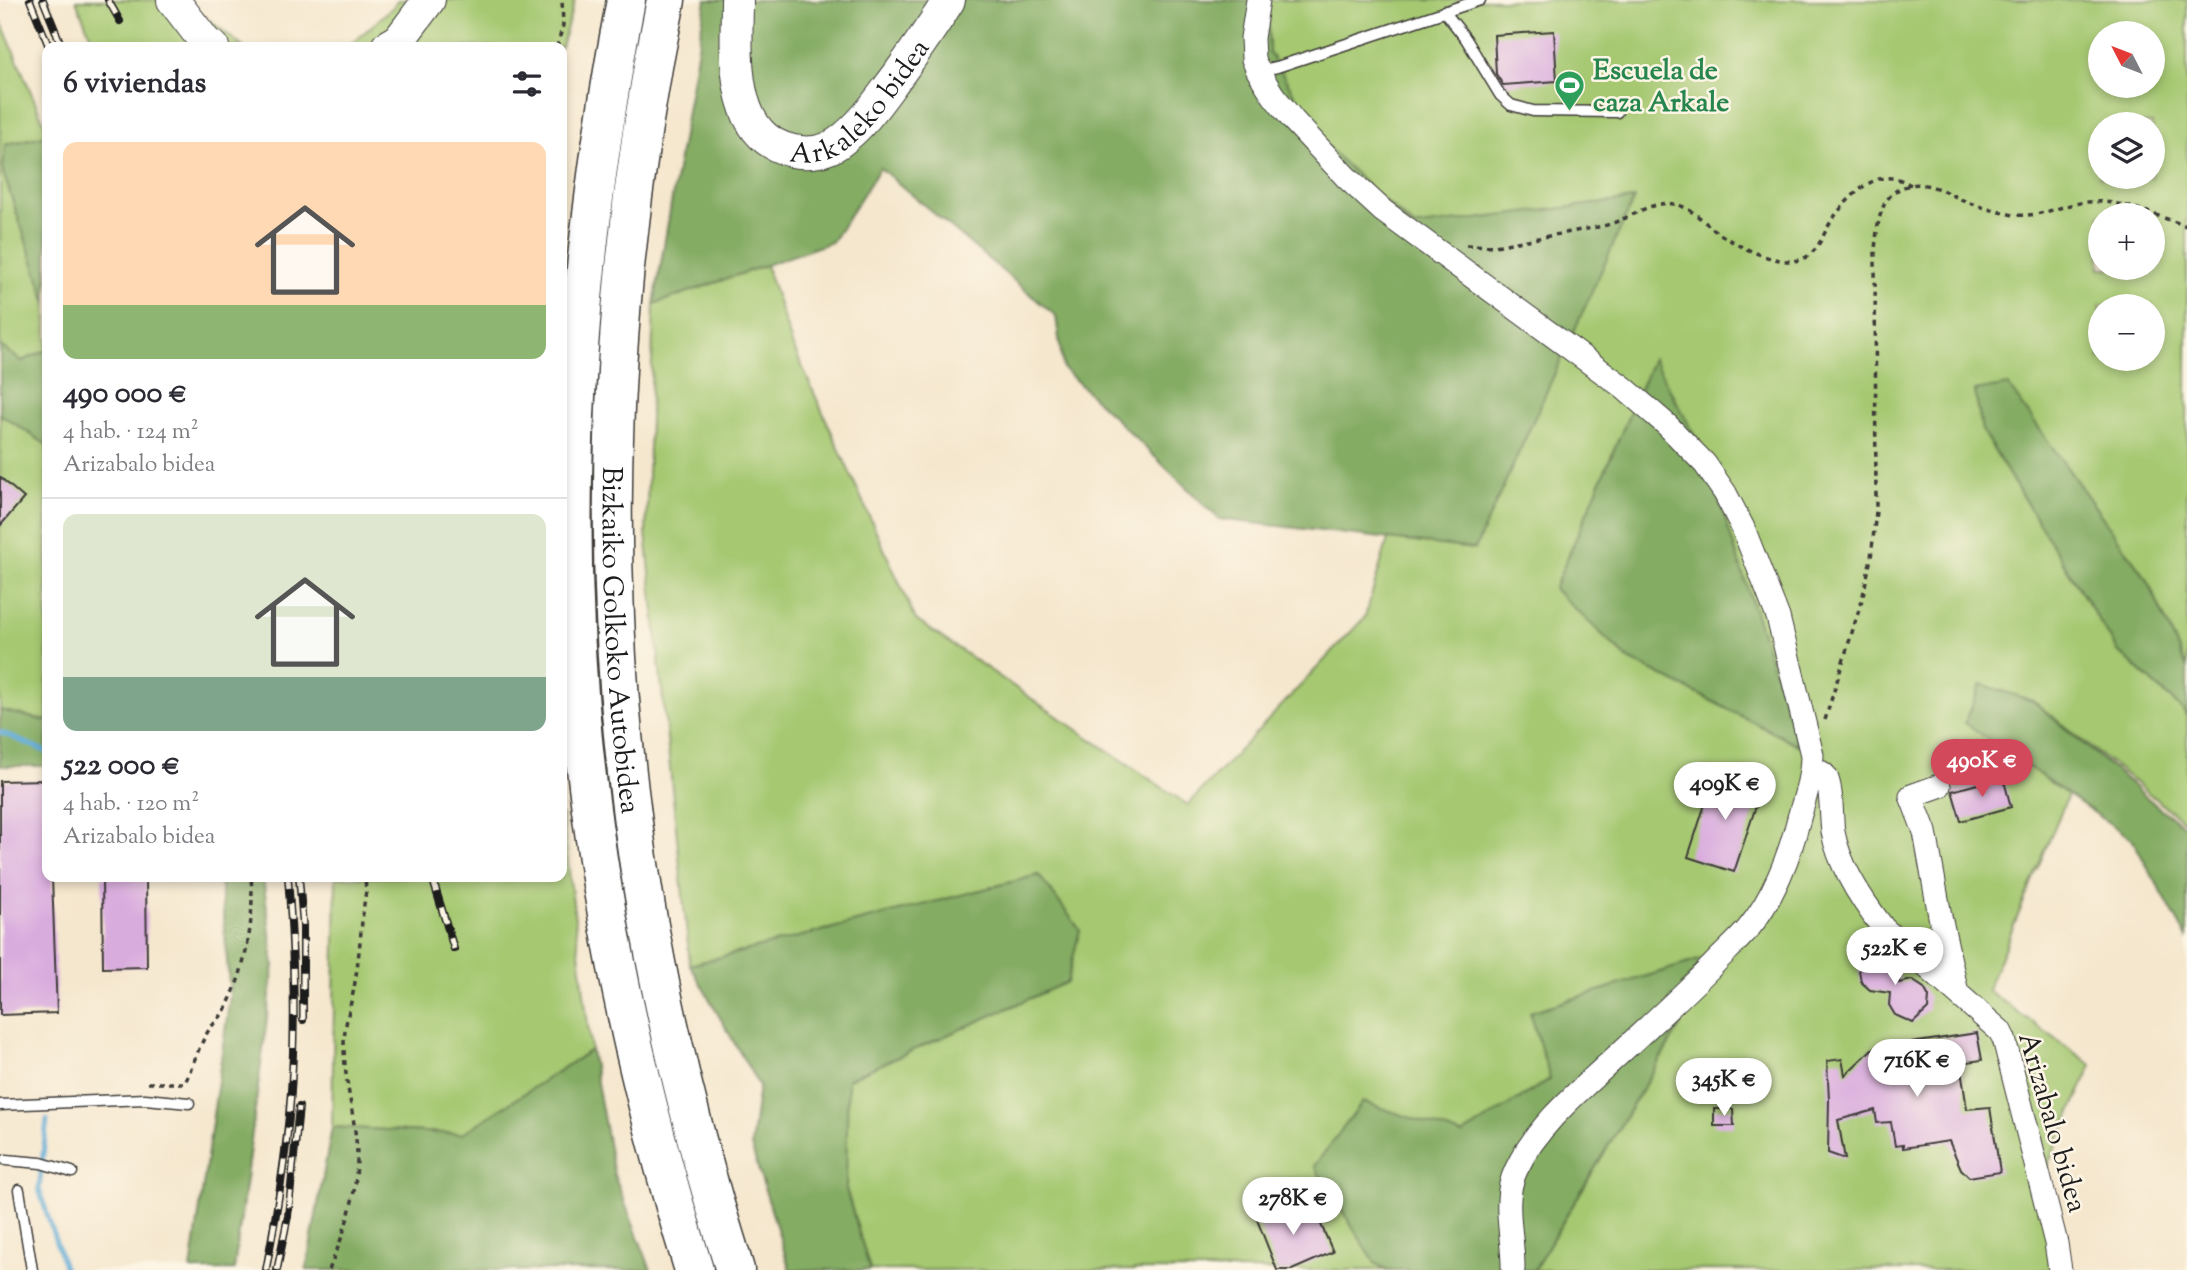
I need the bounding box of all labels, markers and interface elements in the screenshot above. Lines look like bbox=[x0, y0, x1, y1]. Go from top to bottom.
north arrow bbox=[2088, 21, 2165, 98]
map controls bbox=[2088, 21, 2165, 371]
street label: Arkaleko bidea bbox=[788, 32, 941, 176]
place label: Escuela de caza Arkale bbox=[1593, 52, 1729, 124]
text: 6 viviendas bbox=[63, 63, 206, 106]
icon: filters bbox=[508, 65, 546, 103]
sports icon: Escuela de caza Arkale bbox=[1553, 68, 1587, 112]
button: layers bbox=[2088, 112, 2165, 189]
icon: home bbox=[242, 187, 368, 313]
button: + bbox=[2088, 203, 2165, 280]
button: − bbox=[2088, 294, 2165, 371]
text: 490 000 € bbox=[63, 373, 187, 416]
text: 4 hab. · 124 m² bbox=[63, 416, 199, 449]
text: Arizabalo bidea bbox=[63, 449, 215, 482]
street label: Bizkaiko Golkoko Autobidea bbox=[590, 466, 649, 816]
icon: home bbox=[242, 559, 368, 685]
pin: 490K € bbox=[1925, 740, 2039, 799]
text: 522 000 € bbox=[63, 745, 180, 788]
text: 490K € bbox=[1947, 745, 2017, 778]
pin: 409K € bbox=[1668, 762, 1782, 822]
text: 409K € bbox=[1690, 768, 1760, 801]
text: 4 hab. · 120 m² bbox=[63, 788, 199, 821]
text: Arizabalo bidea bbox=[63, 821, 215, 854]
pin: 522K € bbox=[1838, 928, 1952, 987]
text: 522K € bbox=[1862, 933, 1928, 966]
street label: Arizabalo bidea bbox=[2006, 1028, 2096, 1218]
pin: 716K € bbox=[1860, 1040, 1974, 1099]
text: 716K € bbox=[1884, 1045, 1950, 1078]
pin: 345K € bbox=[1667, 1058, 1781, 1118]
text: 345K € bbox=[1692, 1064, 1756, 1097]
pin: 278K € bbox=[1236, 1178, 1350, 1237]
text: 278K € bbox=[1258, 1183, 1328, 1216]

